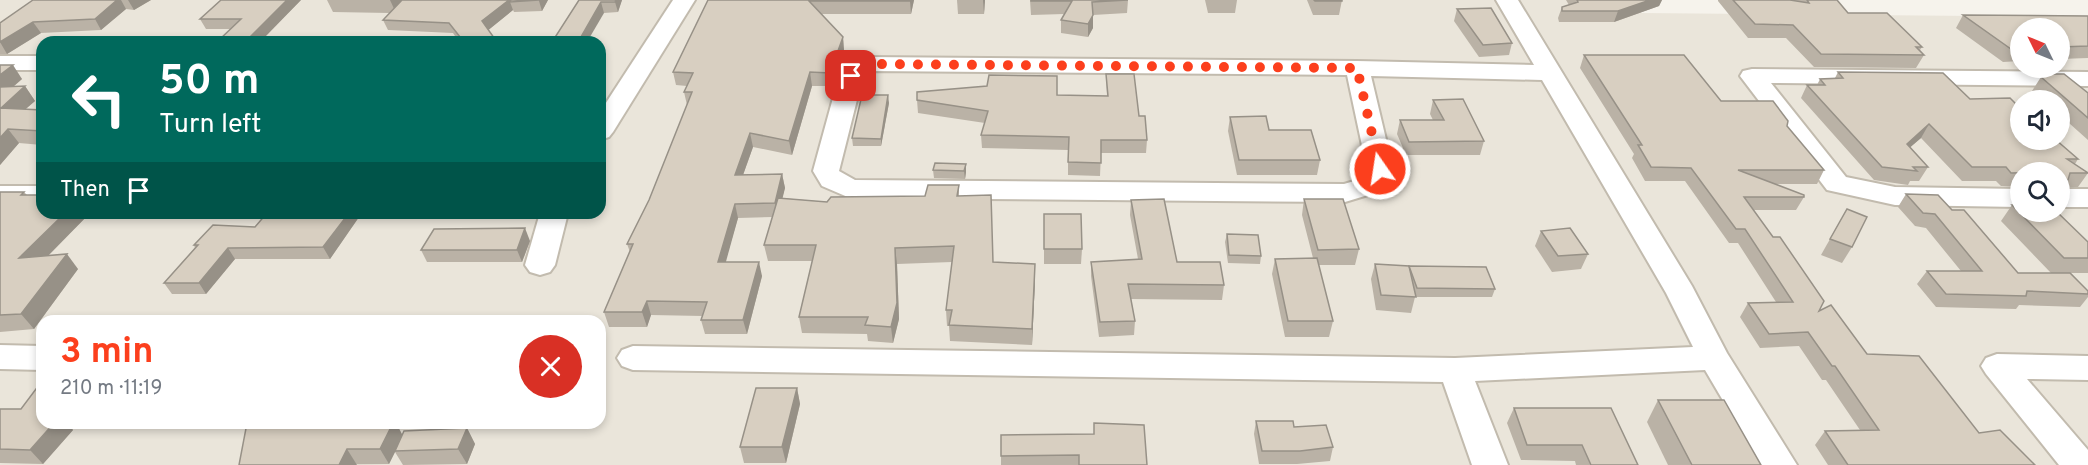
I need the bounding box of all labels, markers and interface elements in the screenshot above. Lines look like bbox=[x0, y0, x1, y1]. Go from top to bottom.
north arrow bbox=[2010, 18, 2070, 78]
map controls bbox=[2010, 18, 2070, 222]
pin bbox=[825, 50, 876, 101]
text: 50 m bbox=[159, 56, 260, 109]
icon: arrive bbox=[834, 59, 867, 92]
icon: left bbox=[60, 60, 138, 138]
button: sound bbox=[2010, 90, 2070, 150]
text: Turn left bbox=[159, 108, 261, 142]
position arrow bbox=[1348, 137, 1412, 201]
button: search bbox=[2010, 162, 2070, 222]
icon: arrive bbox=[122, 174, 155, 207]
text: Then bbox=[60, 177, 110, 204]
text: 3 min bbox=[60, 330, 154, 376]
button: close bbox=[519, 335, 582, 398]
text: 210 m · 11:19 bbox=[60, 376, 162, 402]

